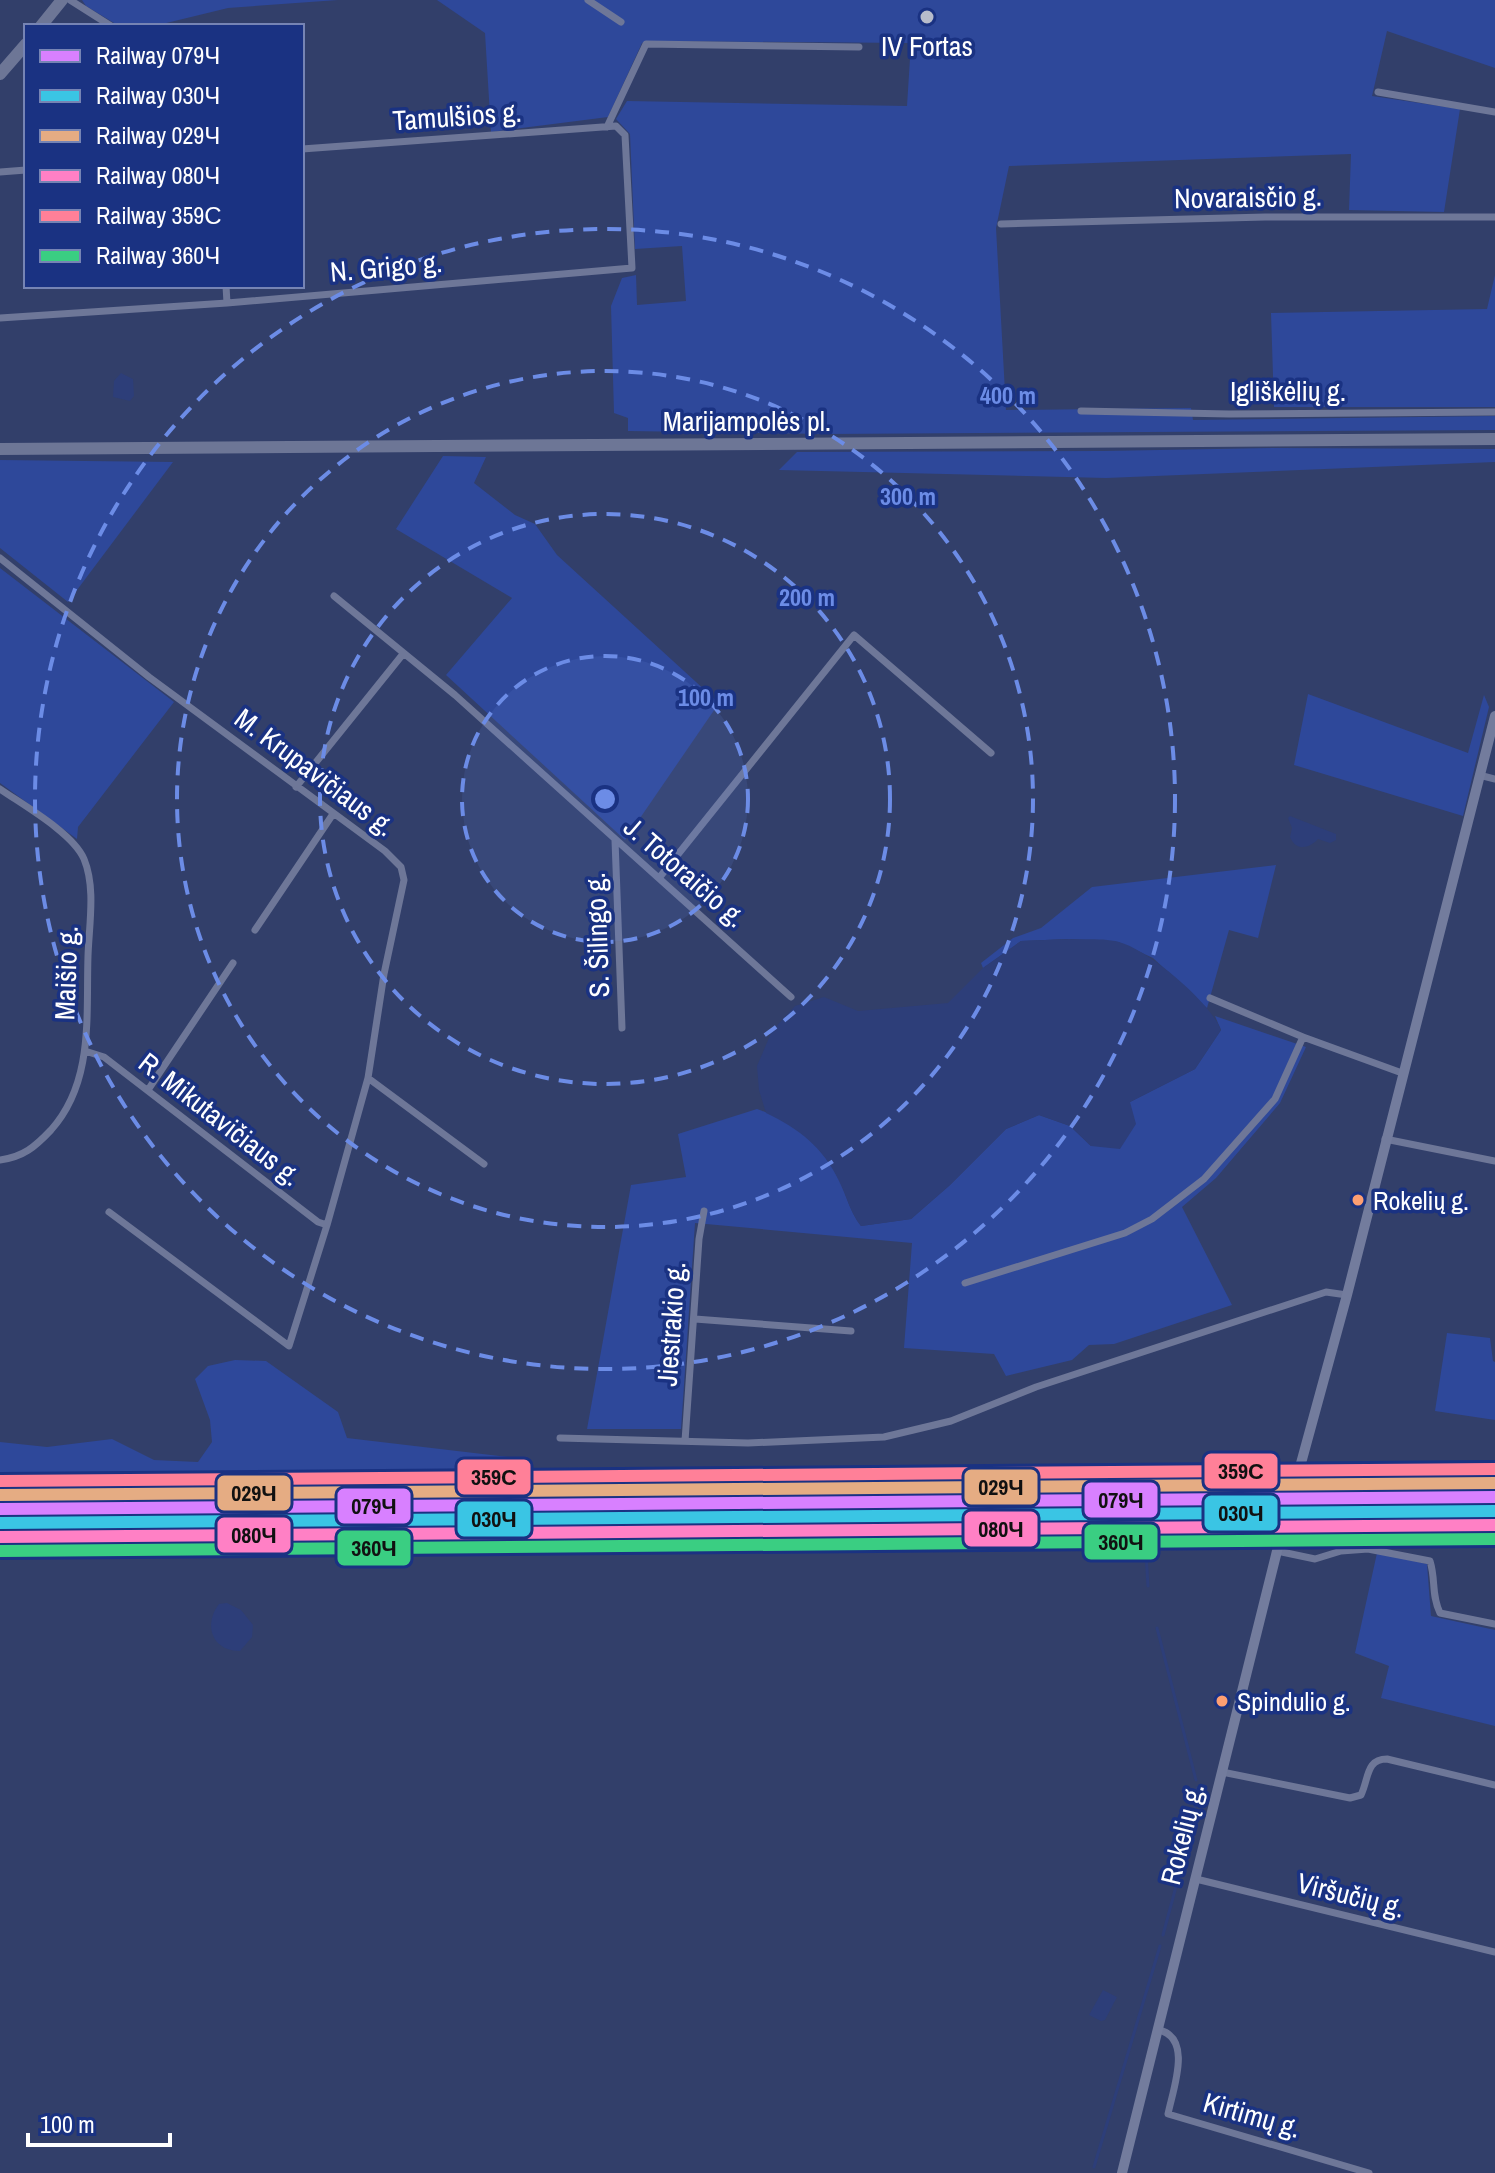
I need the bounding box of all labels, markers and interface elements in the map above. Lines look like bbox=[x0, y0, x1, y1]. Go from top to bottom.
marker: IV Fortas bbox=[918, 8, 936, 26]
legend bbox=[24, 24, 304, 288]
place label: IV Fortas bbox=[881, 27, 973, 65]
text: Railway 079Ч bbox=[96, 39, 220, 71]
text: Railway 030Ч bbox=[96, 79, 220, 111]
street label: Tamulšios g. bbox=[391, 93, 523, 139]
text: Railway 029Ч bbox=[96, 119, 220, 151]
text: Railway 080Ч bbox=[96, 159, 220, 191]
street label: Novaraisčio g. bbox=[1174, 177, 1322, 217]
text: Railway 359С bbox=[96, 199, 222, 231]
text: Railway 360Ч bbox=[96, 239, 220, 271]
street label: N. Grigo g. bbox=[328, 243, 444, 291]
street label: Igliškėlių g. bbox=[1230, 372, 1346, 410]
text: 400 m bbox=[980, 379, 1036, 411]
street label: Marijampolės pl. bbox=[663, 402, 831, 440]
text: 300 m bbox=[880, 480, 936, 512]
text: 200 m bbox=[779, 581, 835, 613]
text: 100 m bbox=[678, 681, 734, 713]
street label: M. Krupavičiaus g. bbox=[227, 699, 403, 845]
centre of rings bbox=[591, 785, 619, 813]
street label: J. Totoraičio g. bbox=[616, 808, 754, 936]
street label: S. Šilingo g. bbox=[576, 872, 618, 998]
street label: Maišio g. bbox=[45, 925, 87, 1021]
street label: R. Mikutavičiaus g. bbox=[131, 1044, 309, 1194]
place label: Rokelių g. bbox=[1373, 1183, 1469, 1218]
marker: Rokelių g. bbox=[1350, 1192, 1366, 1208]
street label: Jiestrakio g. bbox=[648, 1260, 694, 1388]
line badge: 359С bbox=[1203, 1452, 1279, 1490]
text: 359С bbox=[1218, 1456, 1264, 1486]
line badge: 359С bbox=[456, 1458, 532, 1496]
text: 359С bbox=[471, 1462, 517, 1492]
line badge: 029Ч bbox=[963, 1468, 1039, 1506]
text: 029Ч bbox=[978, 1472, 1024, 1502]
line badge: 029Ч bbox=[216, 1474, 292, 1512]
text: 029Ч bbox=[231, 1478, 277, 1508]
line badge: 079Ч bbox=[1083, 1481, 1159, 1519]
text: 079Ч bbox=[1098, 1485, 1144, 1515]
line badge: 079Ч bbox=[336, 1487, 412, 1525]
text: 079Ч bbox=[351, 1491, 397, 1521]
line badge: 030Ч bbox=[1203, 1494, 1279, 1532]
text: 030Ч bbox=[1218, 1498, 1264, 1528]
line badge: 030Ч bbox=[456, 1500, 532, 1538]
text: 030Ч bbox=[471, 1504, 517, 1534]
line badge: 080Ч bbox=[963, 1510, 1039, 1548]
text: 080Ч bbox=[978, 1514, 1024, 1544]
line badge: 080Ч bbox=[216, 1516, 292, 1554]
text: 080Ч bbox=[231, 1520, 277, 1550]
line badge: 360Ч bbox=[1083, 1523, 1159, 1561]
text: 360Ч bbox=[1098, 1527, 1144, 1557]
line badge: 360Ч bbox=[336, 1529, 412, 1567]
text: 360Ч bbox=[351, 1533, 397, 1563]
place label: Spindulio g. bbox=[1237, 1684, 1351, 1719]
marker: Spindulio g. bbox=[1214, 1693, 1230, 1709]
street label: Rokelių g. bbox=[1151, 1779, 1213, 1889]
street label: Viršučių g. bbox=[1293, 1863, 1409, 1927]
street label: Kirtimų g. bbox=[1199, 2083, 1305, 2147]
scale bar bbox=[28, 2097, 170, 2147]
text: 100 m bbox=[40, 2108, 95, 2140]

